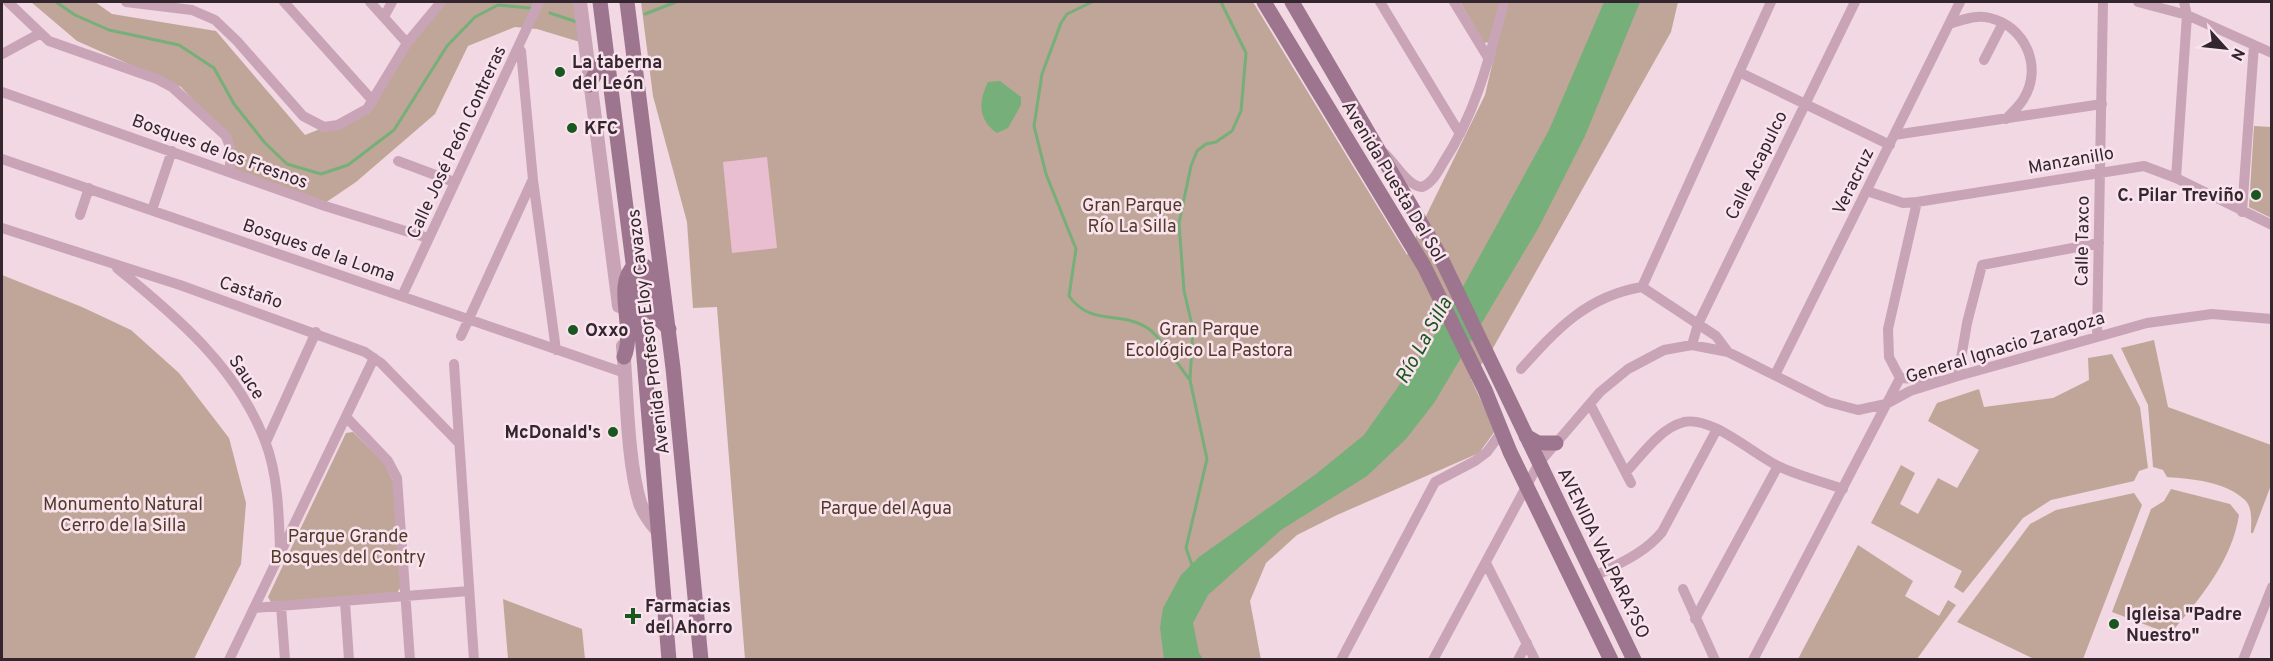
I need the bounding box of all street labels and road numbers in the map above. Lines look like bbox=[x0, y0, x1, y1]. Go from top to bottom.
street label: Calle José Peón Contreras bbox=[402, 42, 512, 243]
street label: Avenida Puesta Del Sol bbox=[1335, 97, 1450, 267]
street label: Calle Acapulco bbox=[1721, 107, 1794, 224]
street label: Bosques de los Fresnos bbox=[128, 110, 311, 195]
street label: Manzanillo bbox=[2027, 143, 2116, 180]
street label: Veracruz bbox=[1828, 145, 1880, 219]
street label: Calle Taxco bbox=[2071, 195, 2096, 287]
street label: Avenida Profesor Eloy Cavazos bbox=[623, 208, 676, 456]
street label: Bosques de la Loma bbox=[239, 215, 398, 288]
street label: Castaño bbox=[216, 272, 285, 315]
street label: General Ignacio Zaragoza bbox=[1903, 307, 2108, 390]
street label: Sauce bbox=[222, 351, 269, 405]
street label: AVENIDA VALPARA?SO bbox=[1551, 465, 1654, 643]

